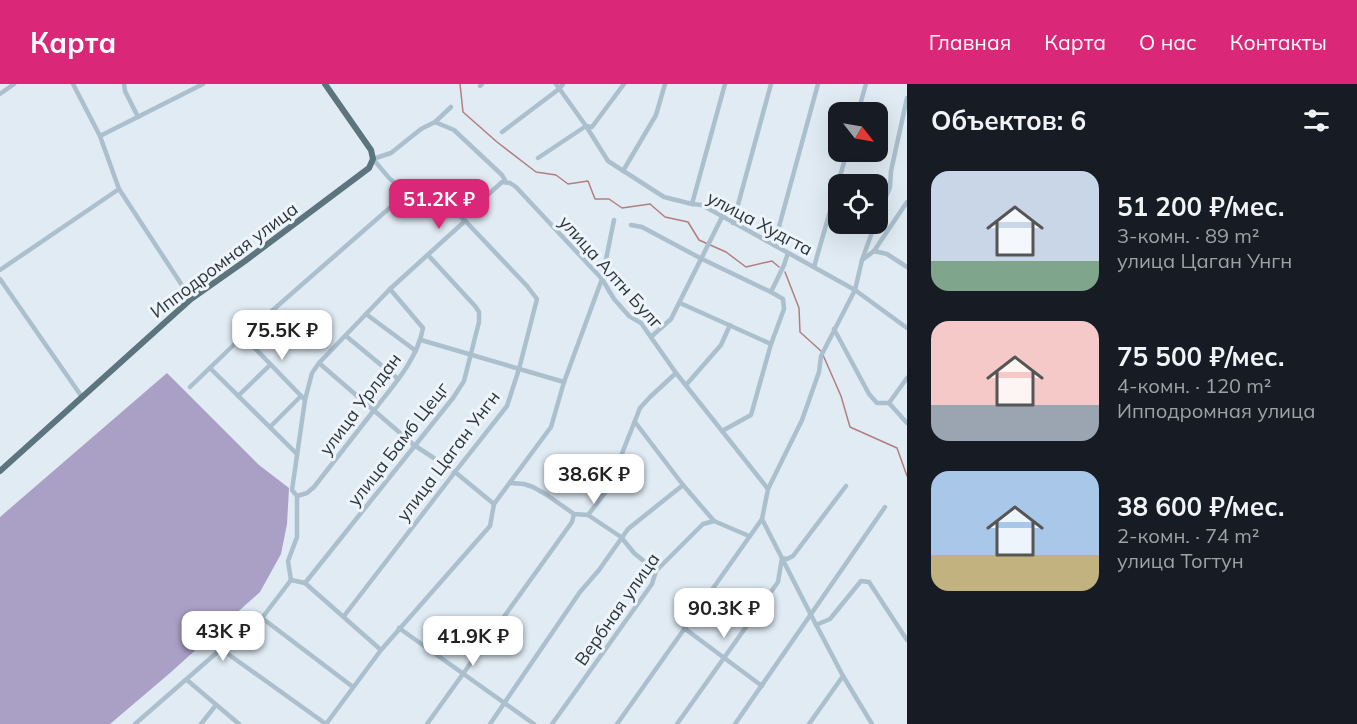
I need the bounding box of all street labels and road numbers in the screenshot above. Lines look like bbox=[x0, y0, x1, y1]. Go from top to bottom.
street label: улица Худгта bbox=[703, 186, 817, 260]
street label: Ипподромная улица bbox=[146, 197, 302, 323]
street label: улица Алтн Булг bbox=[554, 211, 668, 333]
street label: улица Урлдан bbox=[314, 348, 406, 460]
street label: улица Бамб Цецг bbox=[342, 377, 454, 511]
street label: улица Цаган Унгн bbox=[391, 386, 505, 526]
street label: Вербная улица bbox=[570, 548, 664, 670]

